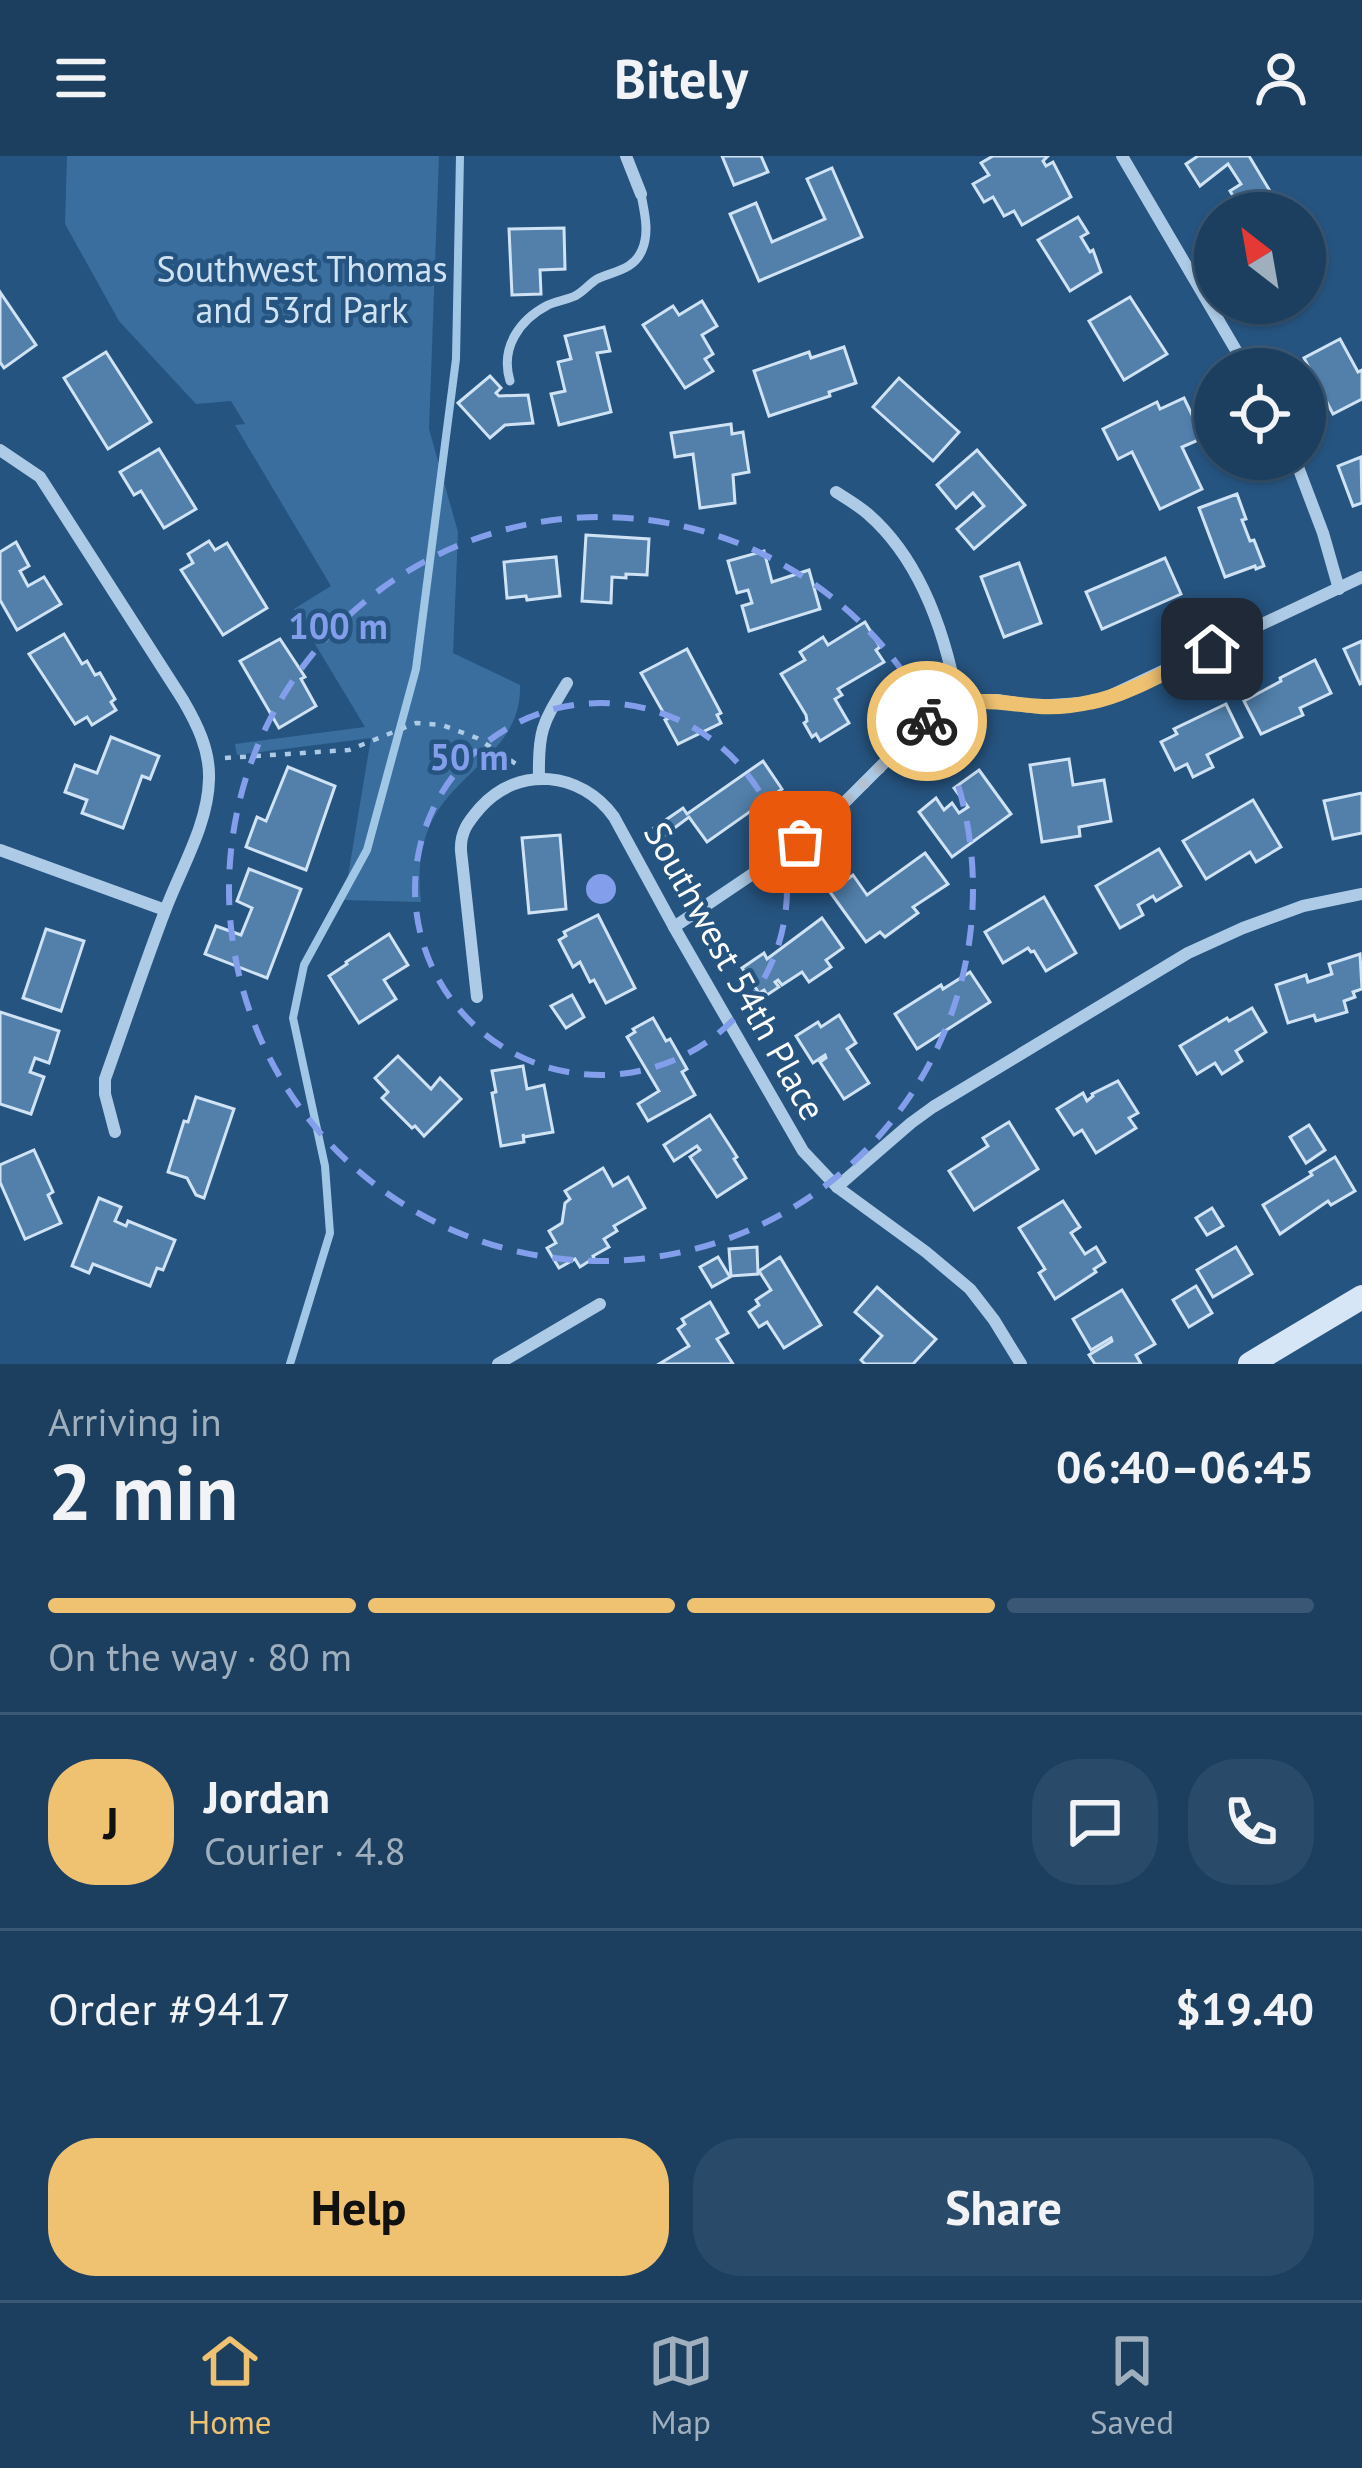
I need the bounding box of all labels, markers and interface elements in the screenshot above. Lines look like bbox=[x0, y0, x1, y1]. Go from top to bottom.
text: Bitely bbox=[614, 43, 748, 113]
icon: menu bbox=[48, 45, 114, 111]
icon: person bbox=[1248, 45, 1314, 111]
north arrow bbox=[1194, 192, 1326, 324]
map controls bbox=[1194, 192, 1326, 480]
park label: Southwest Thomas and 53rd Park bbox=[156, 245, 448, 333]
button: locate bbox=[1194, 348, 1326, 480]
pin bbox=[1161, 598, 1263, 700]
text: 100 m bbox=[288, 602, 388, 649]
icon: home bbox=[1179, 616, 1245, 682]
courier bbox=[867, 661, 987, 781]
icon: bike bbox=[894, 688, 960, 754]
text: 50 m bbox=[430, 733, 508, 780]
pin bbox=[749, 791, 851, 893]
icon: bag bbox=[767, 809, 833, 875]
street label: Southwest 54th Place bbox=[634, 813, 837, 1128]
centre of rings bbox=[580, 868, 622, 910]
text: Arriving in bbox=[48, 1396, 222, 1447]
text: 06:40–06:45 bbox=[1056, 1437, 1314, 1495]
text: 2 min bbox=[48, 1441, 238, 1542]
text: On the way · 80 m bbox=[48, 1631, 352, 1682]
button: chat bbox=[1032, 1759, 1158, 1885]
button: phone bbox=[1188, 1759, 1314, 1885]
text: Jordan bbox=[204, 1767, 330, 1825]
text: J bbox=[103, 1793, 119, 1851]
text: Courier · 4.8 bbox=[204, 1825, 406, 1876]
text: Order #9417 bbox=[48, 1979, 291, 2037]
text: $19.40 bbox=[1175, 1979, 1314, 2037]
button: Help bbox=[48, 2138, 669, 2276]
button: Share bbox=[693, 2138, 1314, 2276]
tab: Home bbox=[188, 2328, 272, 2443]
tab: Map bbox=[648, 2328, 714, 2443]
tab: Saved bbox=[1090, 2328, 1174, 2443]

